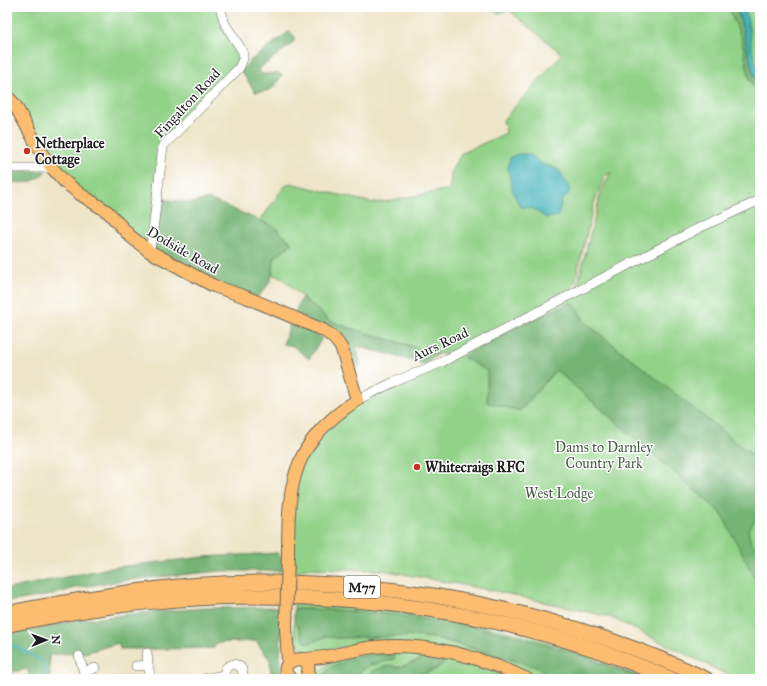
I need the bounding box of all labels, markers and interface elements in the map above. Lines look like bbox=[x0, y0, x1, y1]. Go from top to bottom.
street label: Fingalton Road bbox=[151, 65, 224, 142]
place label: Netherplace Cottage bbox=[35, 135, 105, 169]
marker: Netherplace Cottage bbox=[22, 146, 32, 156]
street label: Dodside Road bbox=[144, 223, 222, 278]
street label: Aurs Road bbox=[409, 324, 471, 365]
park label: Dams to Darnley Country Park bbox=[555, 439, 653, 472]
place label: Whitecraigs RFC bbox=[425, 459, 525, 477]
marker: Whitecraigs RFC bbox=[412, 462, 422, 472]
park label: West Lodge bbox=[525, 485, 593, 502]
road number: M77 bbox=[344, 576, 380, 598]
north arrow bbox=[26, 620, 66, 660]
text: N bbox=[49, 635, 62, 645]

